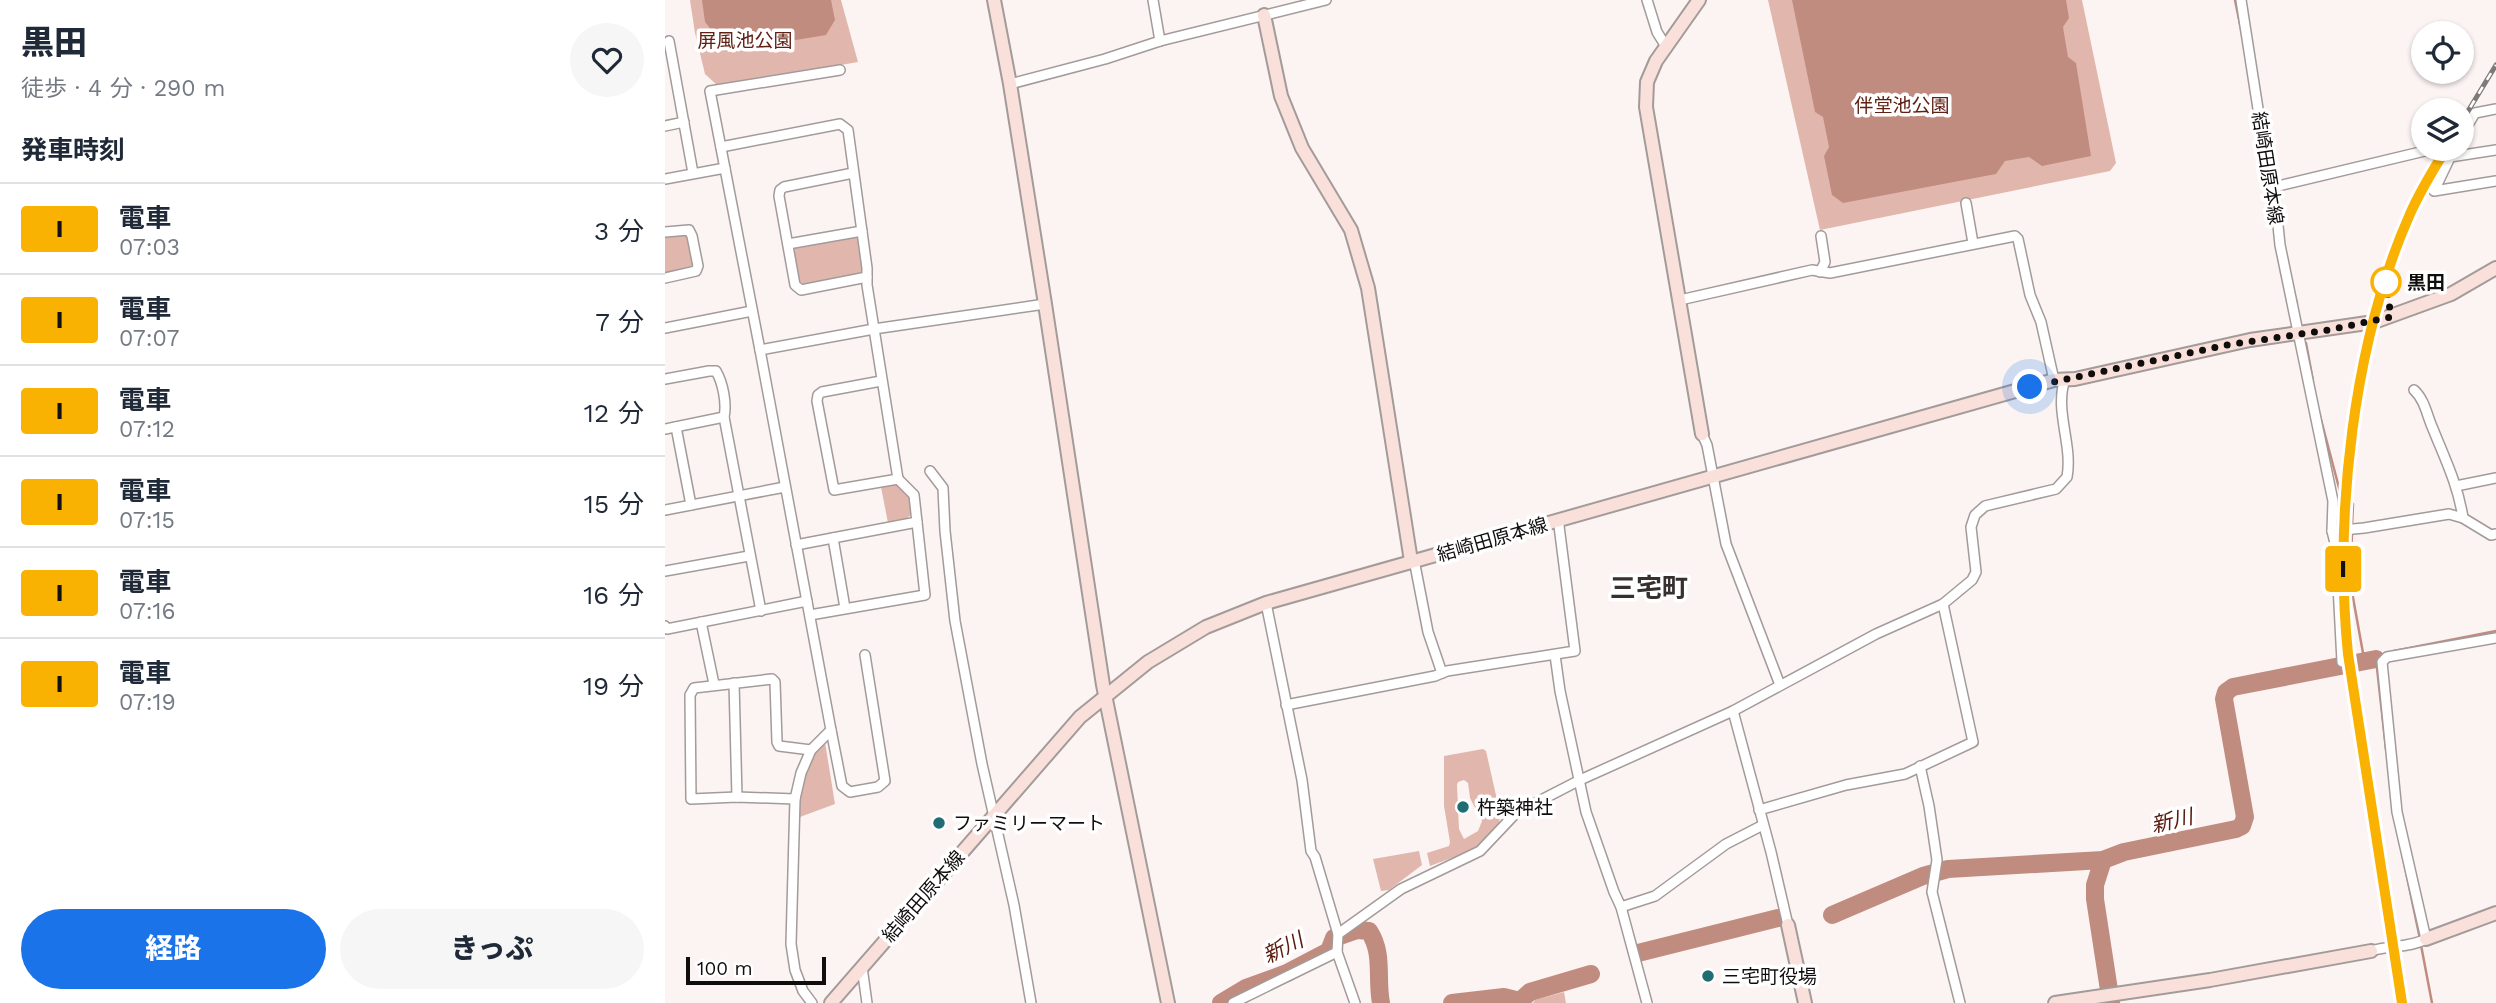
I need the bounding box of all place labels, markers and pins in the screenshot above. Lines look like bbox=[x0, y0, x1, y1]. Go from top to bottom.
marker: 黒田 bbox=[2371, 267, 2401, 297]
place label: 黒田 bbox=[2407, 271, 2445, 294]
place label: 杵築神社 bbox=[1477, 796, 1553, 819]
marker: 杵築神社 bbox=[1455, 799, 1471, 815]
place label: ファミリーマート bbox=[953, 812, 1105, 835]
marker: ファミリーマート bbox=[931, 815, 947, 831]
place label: 三宅町役場 bbox=[1722, 965, 1817, 988]
marker: 三宅町役場 bbox=[1700, 968, 1716, 984]

